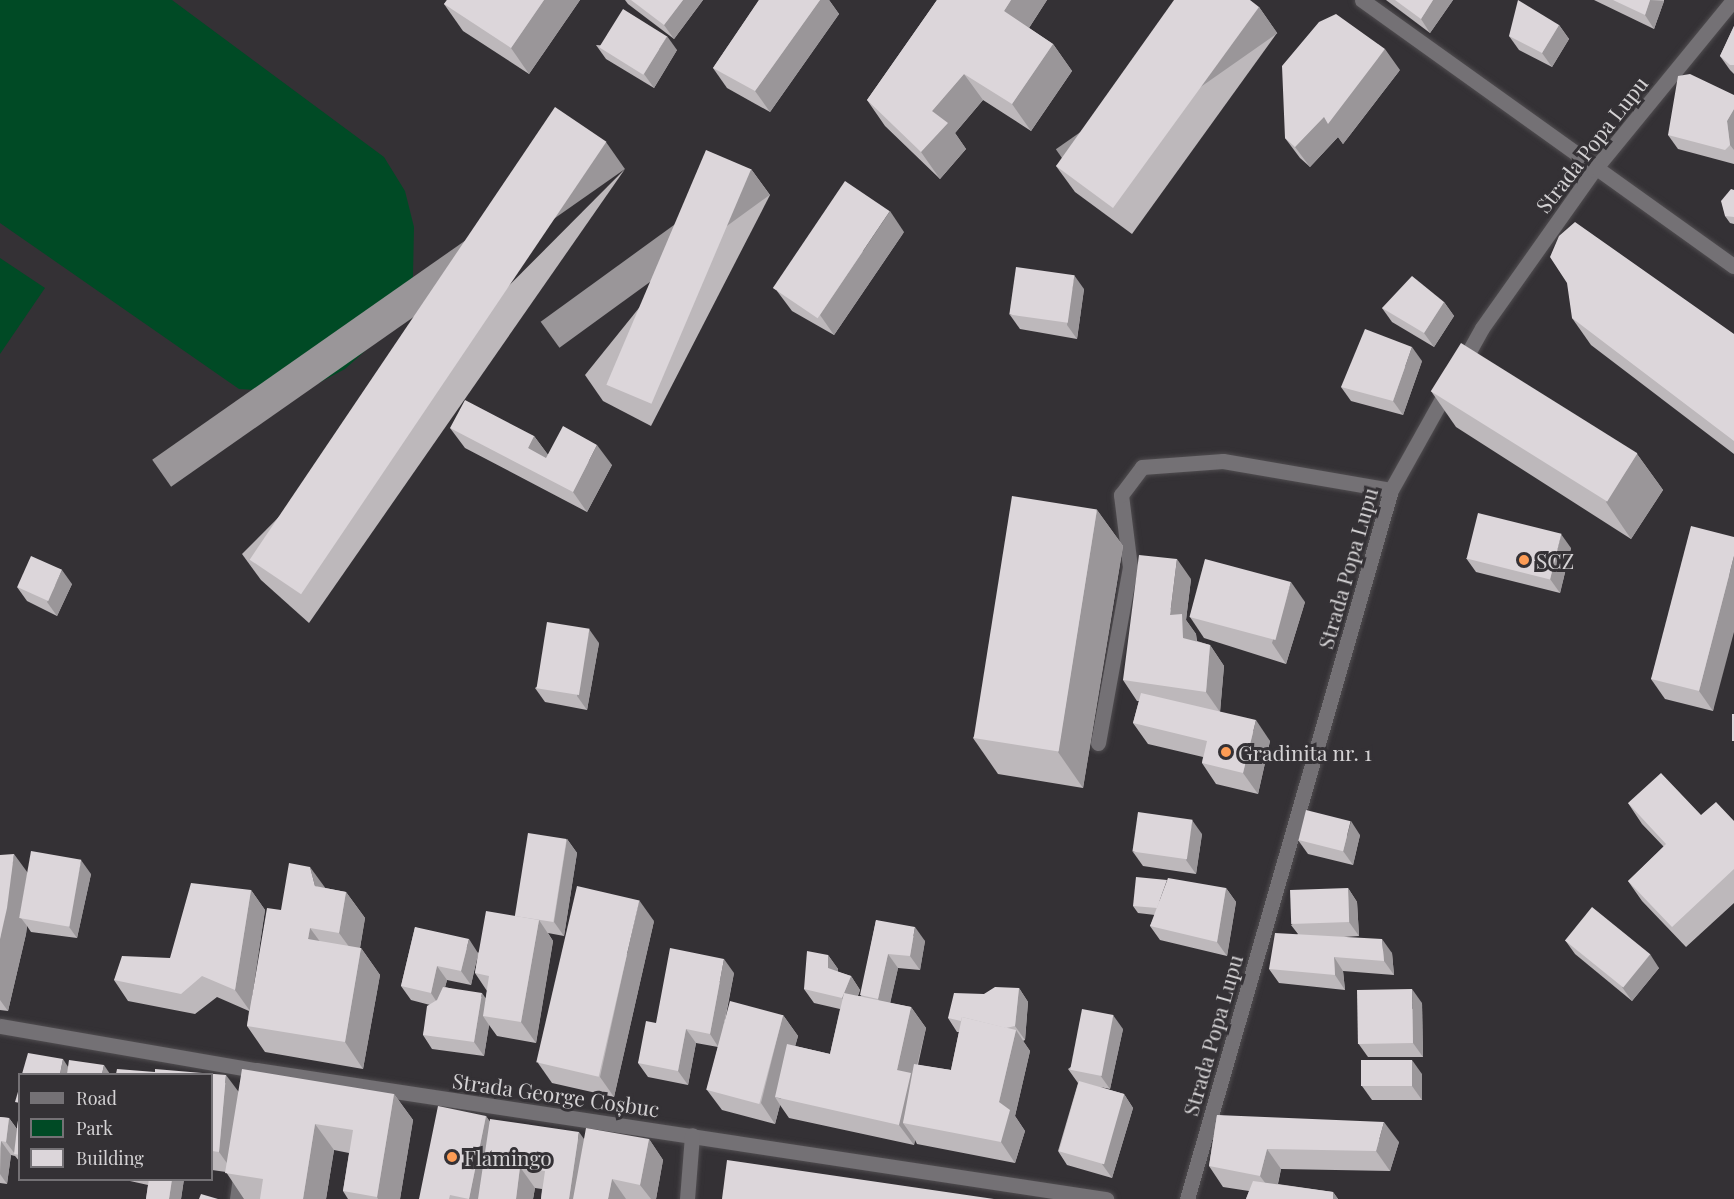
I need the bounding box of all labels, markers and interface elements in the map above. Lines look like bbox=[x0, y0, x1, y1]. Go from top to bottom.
street label: Strada Popa Lupu bbox=[1530, 70, 1652, 218]
street label: Strada Popa Lupu bbox=[1312, 484, 1382, 652]
place label: SCZ bbox=[1536, 547, 1574, 573]
marker: SCZ bbox=[1517, 553, 1531, 567]
place label: Gradinita nr. 1 bbox=[1238, 739, 1372, 765]
marker: Gradinita nr. 1 bbox=[1219, 745, 1233, 759]
street label: Strada Popa Lupu bbox=[1177, 951, 1247, 1119]
street label: Strada George Coșbuc bbox=[451, 1067, 661, 1121]
legend bbox=[18, 1073, 213, 1181]
text: Road bbox=[76, 1086, 117, 1110]
text: Park bbox=[76, 1116, 113, 1140]
place label: Flamingo bbox=[464, 1144, 552, 1170]
text: Building bbox=[76, 1146, 144, 1170]
marker: Flamingo bbox=[445, 1150, 459, 1164]

